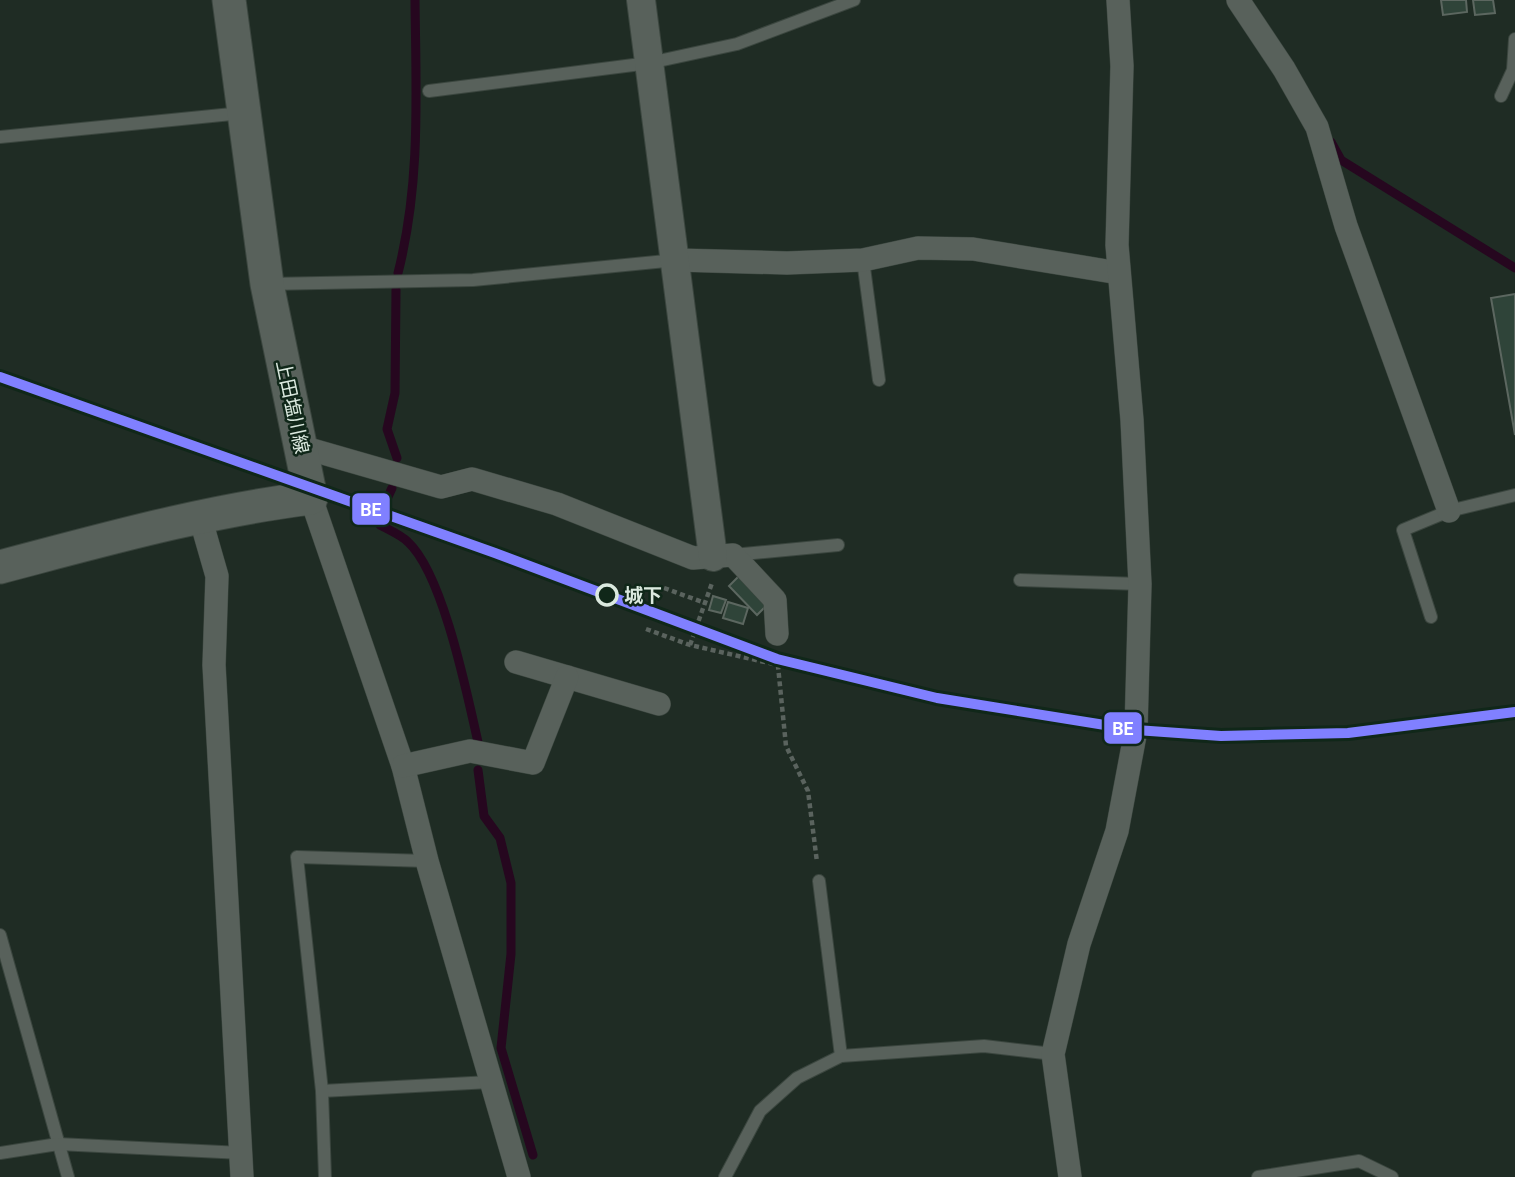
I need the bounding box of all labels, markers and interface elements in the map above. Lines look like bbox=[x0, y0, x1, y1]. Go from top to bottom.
street label: 上田塩川線 bbox=[270, 358, 316, 456]
line badge: BE bbox=[351, 492, 391, 526]
text: BE bbox=[360, 496, 382, 522]
place label: 城下 bbox=[624, 582, 662, 608]
marker: 城下 bbox=[596, 584, 618, 606]
line badge: BE bbox=[1103, 711, 1143, 745]
text: BE bbox=[1112, 715, 1134, 741]

